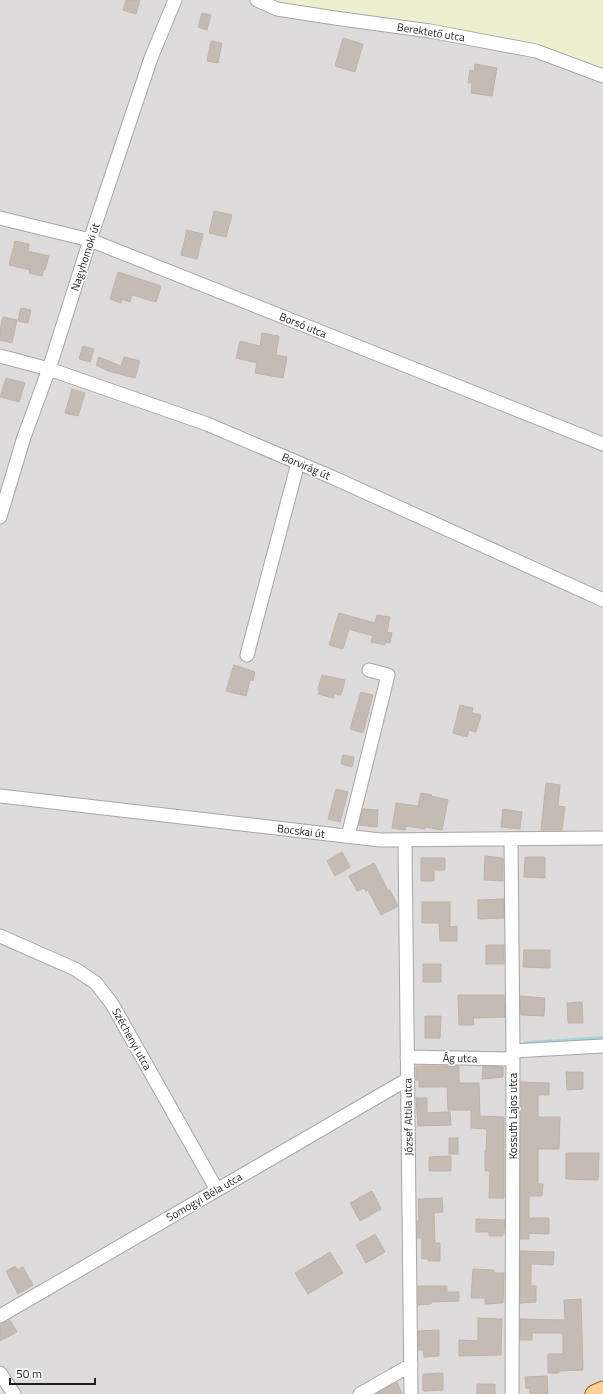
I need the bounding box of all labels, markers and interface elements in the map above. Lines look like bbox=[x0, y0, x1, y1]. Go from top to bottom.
street label: Berektető utca bbox=[396, 19, 466, 45]
street label: Nagyhomoki út bbox=[67, 221, 104, 293]
street label: Borsó utca bbox=[277, 308, 330, 342]
street label: Borvirág út bbox=[279, 449, 333, 483]
street label: Bocskai út bbox=[276, 820, 326, 842]
street label: Széchenyi utca bbox=[108, 1005, 156, 1073]
street label: Ág utca bbox=[443, 1050, 478, 1066]
street label: Kossuth Lajos utca bbox=[505, 1072, 521, 1159]
street label: József Attila utca bbox=[399, 1078, 417, 1156]
street label: Somogyi Béla utca bbox=[163, 1168, 245, 1225]
scale bar bbox=[10, 1360, 95, 1386]
text: 50 m bbox=[16, 1364, 42, 1383]

